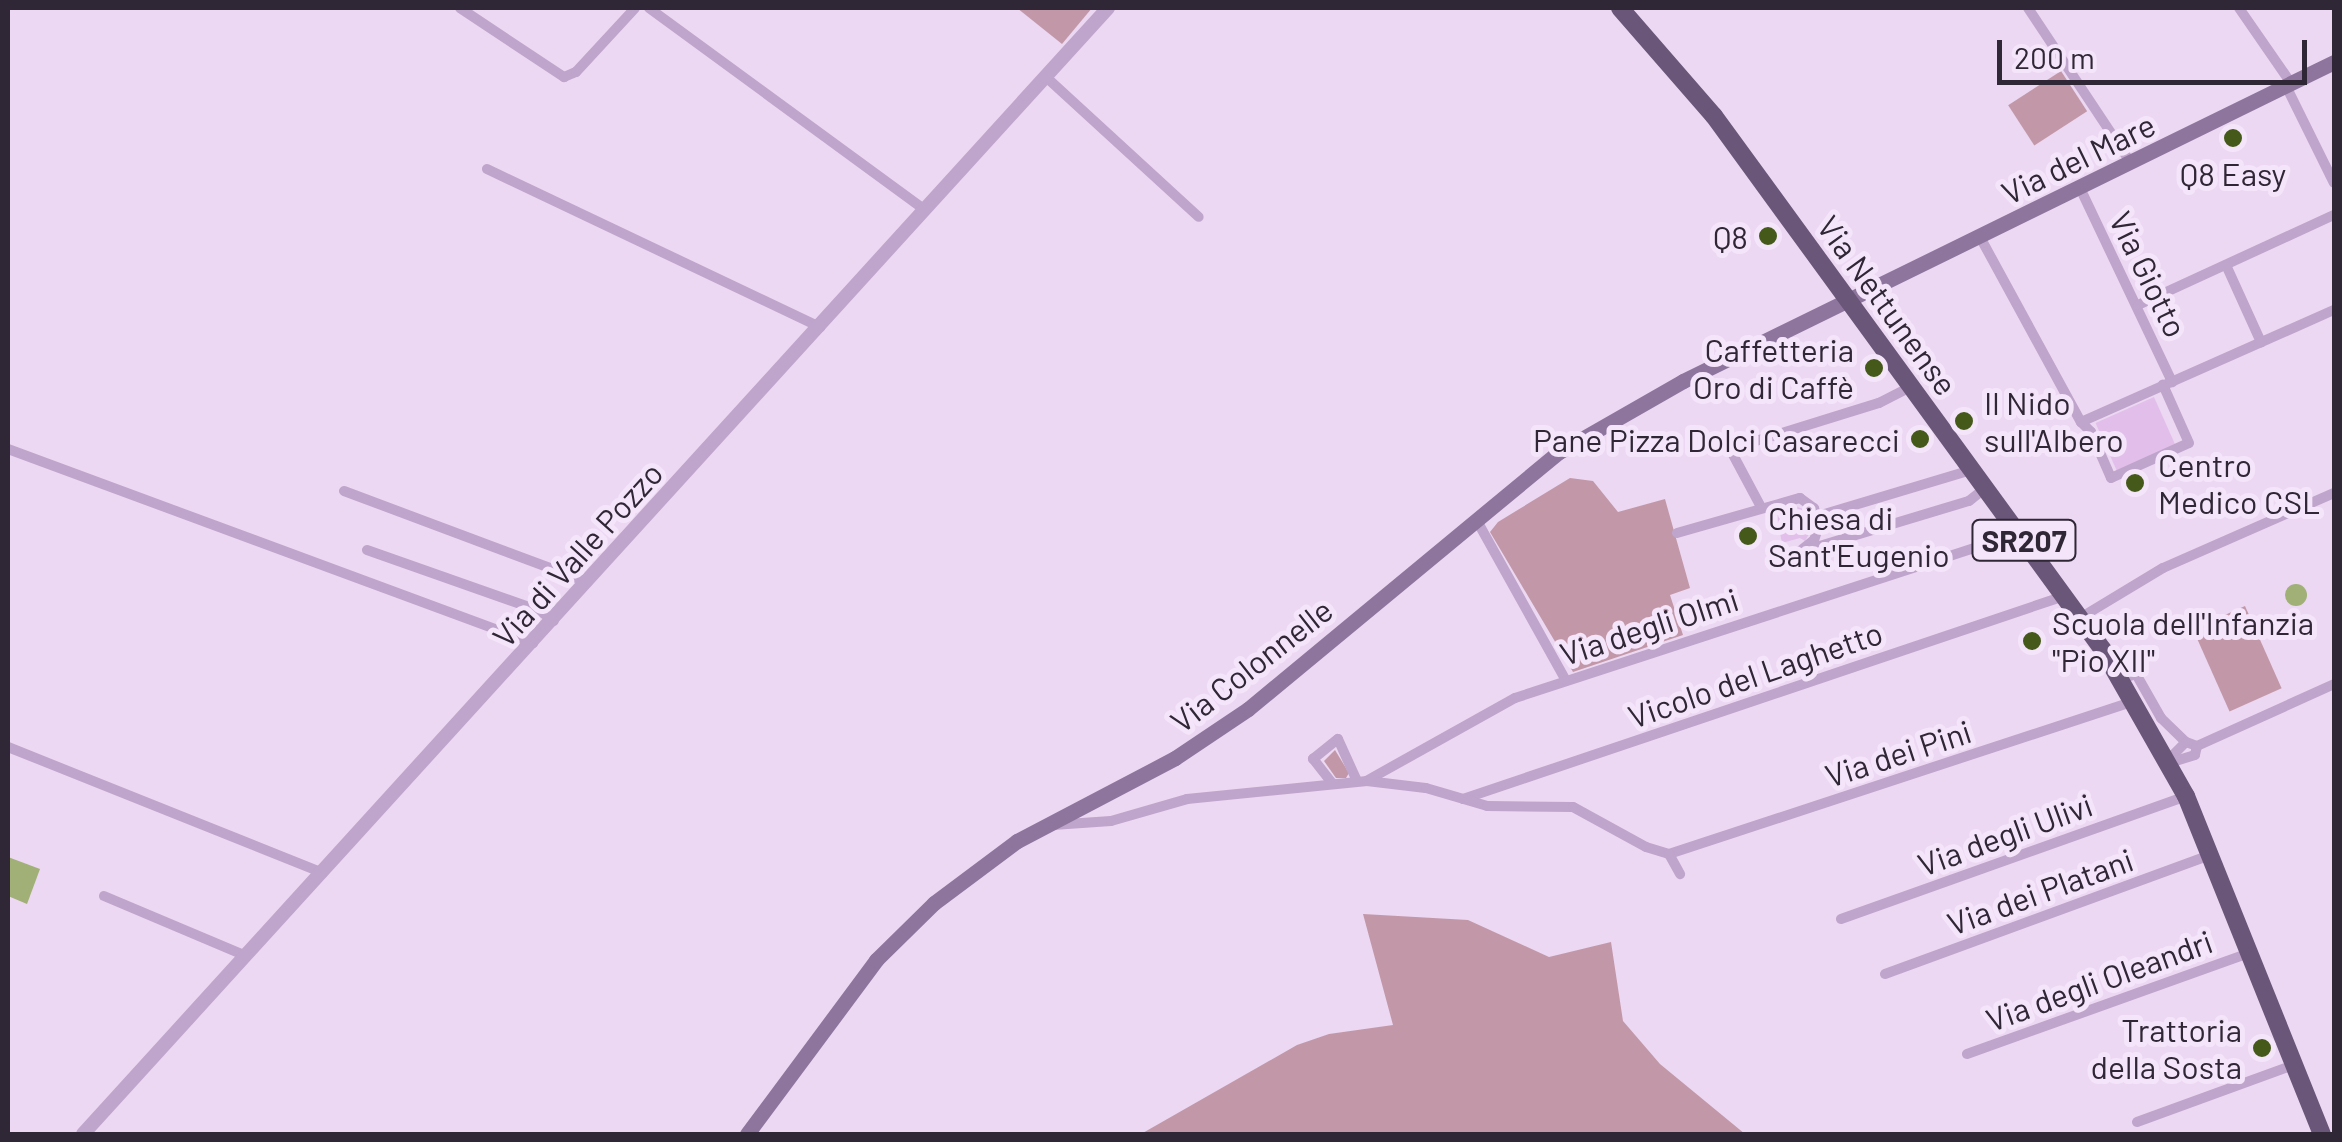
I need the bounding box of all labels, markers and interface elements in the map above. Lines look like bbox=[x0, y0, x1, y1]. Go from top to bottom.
scale bar bbox=[2002, 20, 2312, 82]
text: 200 m bbox=[2014, 39, 2095, 75]
street label: Via del Mare bbox=[1995, 104, 2161, 212]
marker: Q8 Easy bbox=[2222, 127, 2244, 149]
place label: Q8 Easy bbox=[2180, 154, 2286, 192]
street label: Via Giotto bbox=[2102, 205, 2196, 343]
street label: Via Nettunense bbox=[1810, 208, 1966, 402]
place label: Q8 bbox=[1713, 217, 1748, 255]
marker: Q8 bbox=[1757, 225, 1779, 247]
place label: Caffetteria Oro di Caffè bbox=[1693, 331, 1854, 406]
marker: Caffetteria Oro di Caffè bbox=[1863, 357, 1885, 379]
place label: Il Nido sull'Albero bbox=[1984, 384, 2124, 459]
marker: Il Nido sull'Albero bbox=[1953, 410, 1975, 432]
place label: Pane Pizza Dolci Casarecci bbox=[1533, 420, 1900, 458]
marker: Pane Pizza Dolci Casarecci bbox=[1909, 428, 1931, 450]
place label: Centro Medico CSL bbox=[2158, 446, 2320, 521]
street label: Via di Valle Pozzo bbox=[484, 454, 670, 654]
marker: Centro Medico CSL bbox=[2122, 470, 2148, 496]
place label: Chiesa di Sant'Eugenio bbox=[1768, 499, 1950, 574]
road number: SR207 bbox=[1969, 515, 2079, 565]
marker: Chiesa di Sant'Eugenio bbox=[1737, 525, 1759, 547]
street label: Via degli Olmi bbox=[1555, 579, 1743, 673]
street label: Via Colonnelle bbox=[1163, 590, 1339, 740]
place label: Scuola dell'Infanzia "Pio XII" bbox=[2052, 604, 2314, 679]
street label: Vicolo del Laghetto bbox=[1623, 613, 1887, 735]
marker: Scuola dell'Infanzia "Pio XII" bbox=[2021, 630, 2043, 652]
street label: Via dei Pini bbox=[1820, 711, 1976, 795]
street label: Via degli Ulivi bbox=[1912, 785, 2098, 883]
street label: Via dei Platani bbox=[1942, 840, 2138, 942]
street label: Via degli Oleandri bbox=[1981, 921, 2217, 1039]
place label: Trattoria della Sosta bbox=[2091, 1011, 2242, 1086]
marker: Trattoria della Sosta bbox=[2251, 1037, 2273, 1059]

